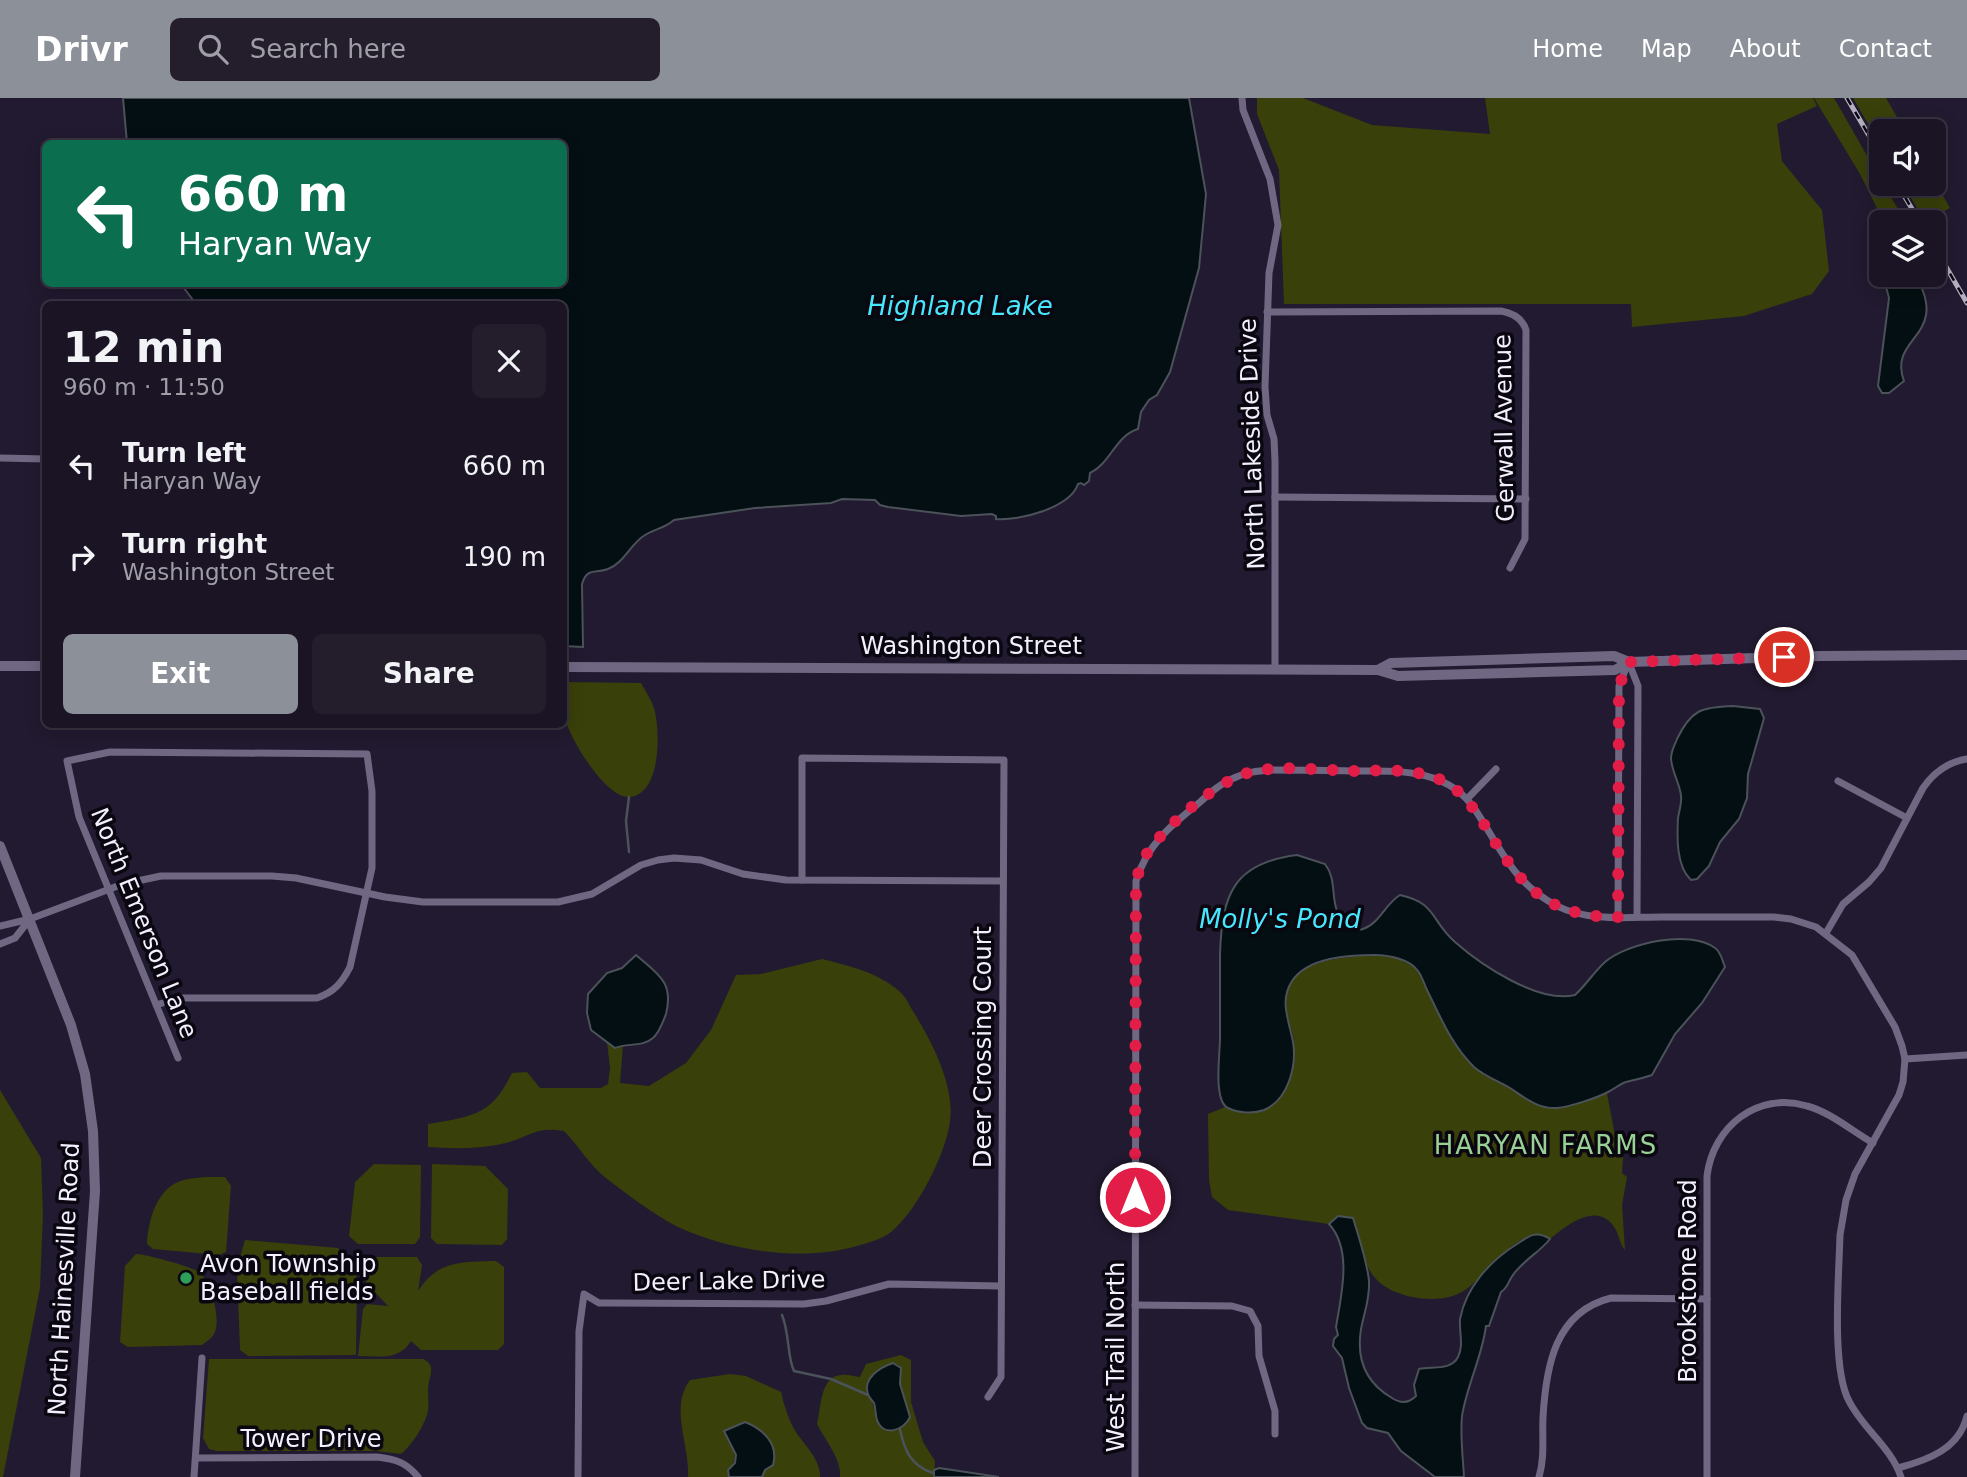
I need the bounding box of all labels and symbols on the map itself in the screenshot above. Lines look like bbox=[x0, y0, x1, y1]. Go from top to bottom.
water label: Highland Lake bbox=[867, 291, 1053, 321]
street label: North Lakeside Drive bbox=[1234, 318, 1270, 570]
street label: Gerwall Avenue bbox=[1488, 334, 1520, 522]
pin bbox=[1754, 627, 1814, 687]
street label: Washington Street bbox=[860, 632, 1082, 660]
street label: North Emerson Lane bbox=[85, 804, 203, 1042]
water label: Molly's Pond bbox=[1199, 904, 1361, 934]
street label: Deer Crossing Court bbox=[969, 926, 997, 1168]
district label: HARYAN FARMS bbox=[1434, 1130, 1658, 1160]
street label: North Hainesville Road bbox=[43, 1142, 85, 1416]
position arrow bbox=[1098, 1160, 1172, 1234]
street label: Brookstone Road bbox=[1674, 1179, 1702, 1383]
place label: Avon Township Baseball fields bbox=[200, 1250, 376, 1306]
street label: West Trail North bbox=[1102, 1262, 1130, 1452]
street label: Deer Lake Drive bbox=[632, 1265, 826, 1297]
marker: Avon Township Baseball fields bbox=[178, 1270, 194, 1286]
street label: Tower Drive bbox=[239, 1425, 382, 1453]

